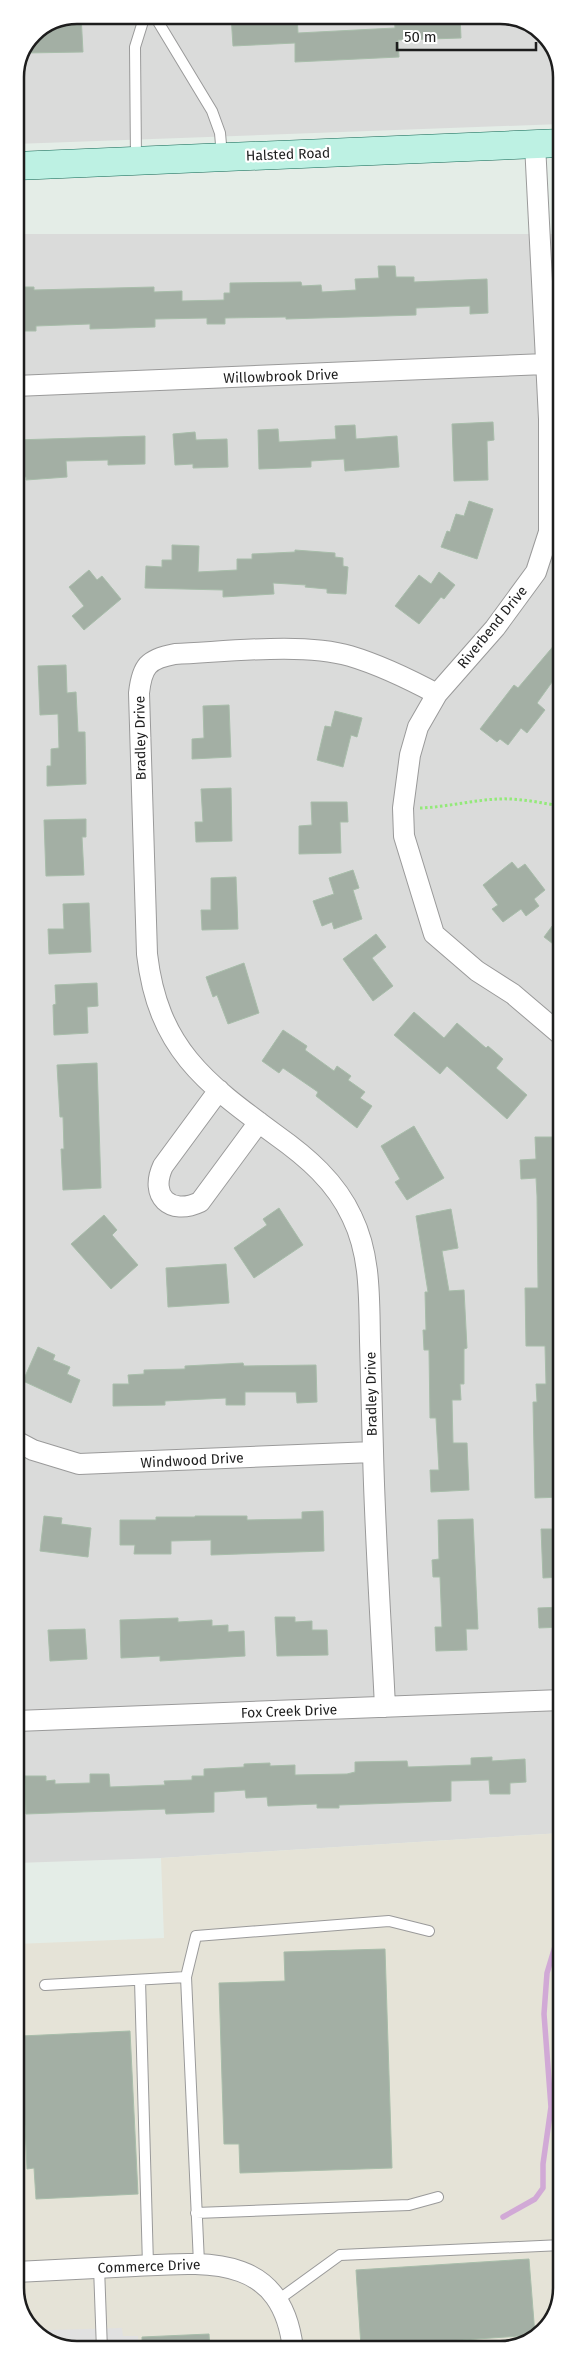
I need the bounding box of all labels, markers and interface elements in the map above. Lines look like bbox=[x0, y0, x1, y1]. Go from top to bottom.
scale bar bbox=[397, 20, 536, 52]
text: 50 m bbox=[404, 28, 437, 46]
street label: Halsted Road bbox=[246, 145, 331, 164]
street label: Willowbrook Drive bbox=[223, 366, 339, 387]
street label: Riverbend Drive bbox=[454, 583, 531, 672]
street label: Bradley Drive bbox=[131, 696, 150, 780]
street label: Bradley Drive bbox=[362, 1352, 381, 1436]
street label: Windwood Drive bbox=[140, 1449, 244, 1472]
street label: Fox Creek Drive bbox=[240, 1701, 338, 1722]
street label: Commerce Drive bbox=[97, 2256, 201, 2277]

